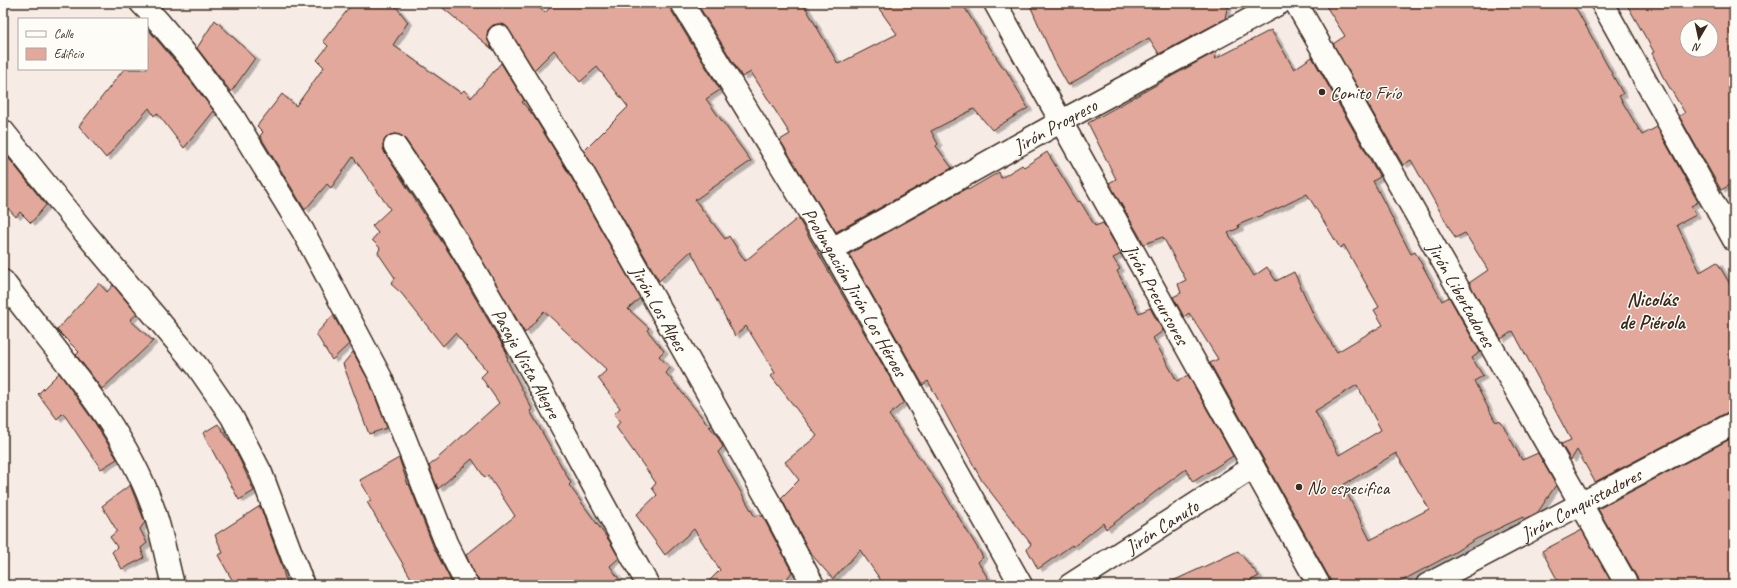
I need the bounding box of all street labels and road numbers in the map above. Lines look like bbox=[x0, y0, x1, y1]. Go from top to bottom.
street label: Jirón Progreso bbox=[1008, 93, 1102, 159]
street label: Prolongación Jirón Los Héroes bbox=[797, 203, 913, 383]
street label: Jirón Libertadores bbox=[1421, 237, 1501, 354]
street label: Jirón Precursores bbox=[1118, 239, 1195, 351]
street label: Jirón Los Alpes bbox=[624, 261, 693, 357]
street label: Pasaje Vista Alegre bbox=[486, 304, 567, 424]
street label: Jirón Conquistadores bbox=[1516, 462, 1647, 547]
street label: Jirón Canuto bbox=[1120, 494, 1204, 560]

